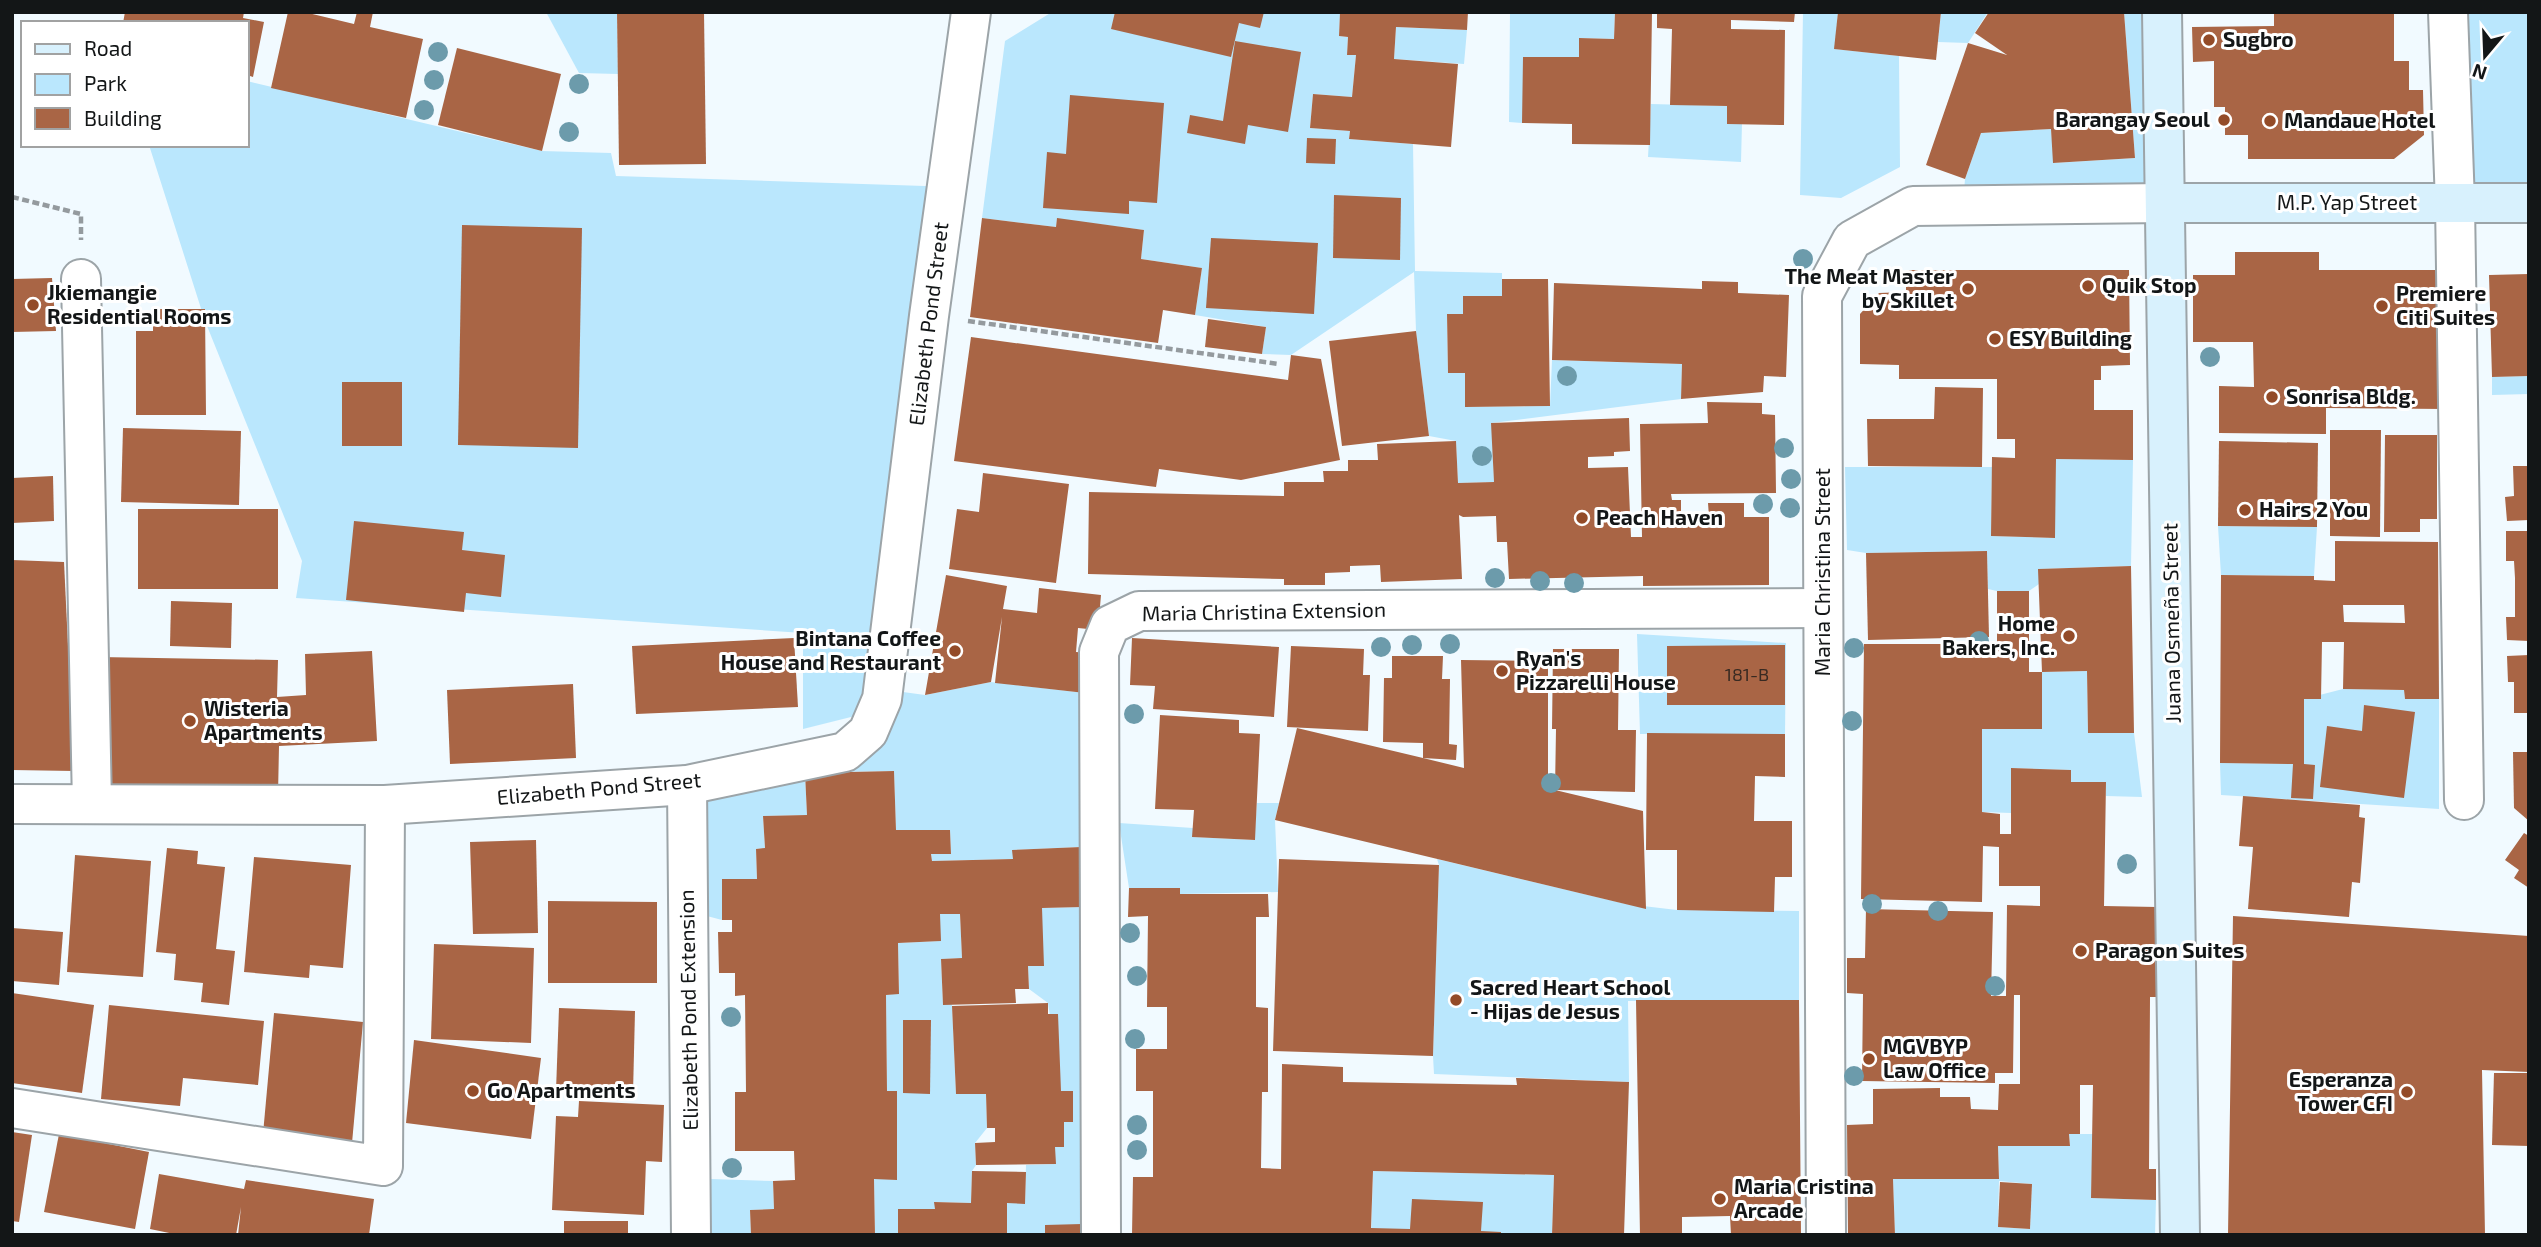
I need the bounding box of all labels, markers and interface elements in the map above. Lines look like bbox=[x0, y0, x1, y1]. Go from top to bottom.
legend bbox=[21, 21, 248, 147]
north arrow bbox=[2450, 21, 2520, 91]
place label: Sugbro bbox=[2223, 26, 2294, 51]
marker: Sugbro bbox=[2201, 32, 2217, 48]
text: Road bbox=[84, 35, 132, 60]
text: N bbox=[2469, 59, 2490, 86]
text: Park bbox=[84, 70, 127, 95]
text: Building bbox=[84, 105, 162, 130]
place label: Barangay Seoul bbox=[2055, 106, 2210, 132]
place label: Mandaue Hotel bbox=[2284, 107, 2435, 132]
marker: Barangay Seoul bbox=[2216, 112, 2232, 128]
marker: Mandaue Hotel bbox=[2262, 113, 2278, 129]
street label: M.P. Yap Street bbox=[2277, 189, 2417, 214]
street label: Elizabeth Pond Street bbox=[903, 221, 952, 427]
place label: The Meat Master by Skillet bbox=[1784, 263, 1954, 313]
place label: Quik Stop bbox=[2102, 272, 2197, 298]
marker: Quik Stop bbox=[2080, 278, 2096, 294]
place label: Jkiemangie Residential Rooms bbox=[47, 279, 232, 328]
place label: Premiere Citi Suites bbox=[2396, 280, 2495, 329]
marker: The Meat Master by Skillet bbox=[1960, 281, 1976, 297]
marker: Jkiemangie Residential Rooms bbox=[25, 297, 41, 313]
marker: Premiere Citi Suites bbox=[2374, 298, 2390, 314]
place label: ESY Building bbox=[2009, 325, 2132, 350]
marker: ESY Building bbox=[1987, 331, 2003, 347]
place label: Sonrisa Bldg. bbox=[2286, 383, 2416, 408]
marker: Sonrisa Bldg. bbox=[2264, 389, 2280, 405]
street label: Maria Christina Street bbox=[1809, 468, 1834, 676]
place label: Hairs 2 You bbox=[2259, 496, 2368, 521]
marker: Hairs 2 You bbox=[2237, 502, 2253, 518]
place label: Peach Haven bbox=[1596, 504, 1723, 529]
marker: Peach Haven bbox=[1574, 510, 1590, 526]
street label: Juana Osmeña Street bbox=[2156, 523, 2185, 723]
street label: Maria Christina Extension bbox=[1142, 596, 1386, 625]
place label: Home Bakers, Inc. bbox=[1942, 610, 2055, 659]
place label: Bintana Coffee House and Restaurant bbox=[721, 625, 941, 674]
marker: Home Bakers, Inc. bbox=[2061, 628, 2077, 644]
marker: Bintana Coffee House and Restaurant bbox=[947, 643, 963, 659]
place label: Ryan's Pizzarelli House bbox=[1516, 645, 1676, 694]
marker: Ryan's Pizzarelli House bbox=[1494, 663, 1510, 679]
house number: 181-B bbox=[1725, 663, 1769, 685]
place label: Wisteria Apartments bbox=[204, 695, 323, 744]
marker: Wisteria Apartments bbox=[182, 713, 198, 729]
street label: Elizabeth Pond Street bbox=[496, 766, 702, 809]
street label: Elizabeth Pond Extension bbox=[673, 889, 702, 1131]
place label: Paragon Suites bbox=[2095, 937, 2245, 962]
marker: Paragon Suites bbox=[2073, 943, 2089, 959]
place label: Sacred Heart School - Hijas de Jesus bbox=[1470, 974, 1671, 1023]
marker: Sacred Heart School - Hijas de Jesus bbox=[1448, 992, 1464, 1008]
place label: MGVBYP Law Office bbox=[1883, 1033, 1987, 1082]
marker: MGVBYP Law Office bbox=[1861, 1051, 1877, 1067]
place label: Esperanza Tower CFI bbox=[2289, 1066, 2393, 1115]
place label: Go Apartments bbox=[487, 1077, 636, 1102]
marker: Go Apartments bbox=[465, 1083, 481, 1099]
marker: Esperanza Tower CFI bbox=[2399, 1084, 2415, 1100]
place label: Maria Cristina Arcade bbox=[1734, 1173, 1874, 1222]
marker: Maria Cristina Arcade bbox=[1712, 1191, 1728, 1207]

